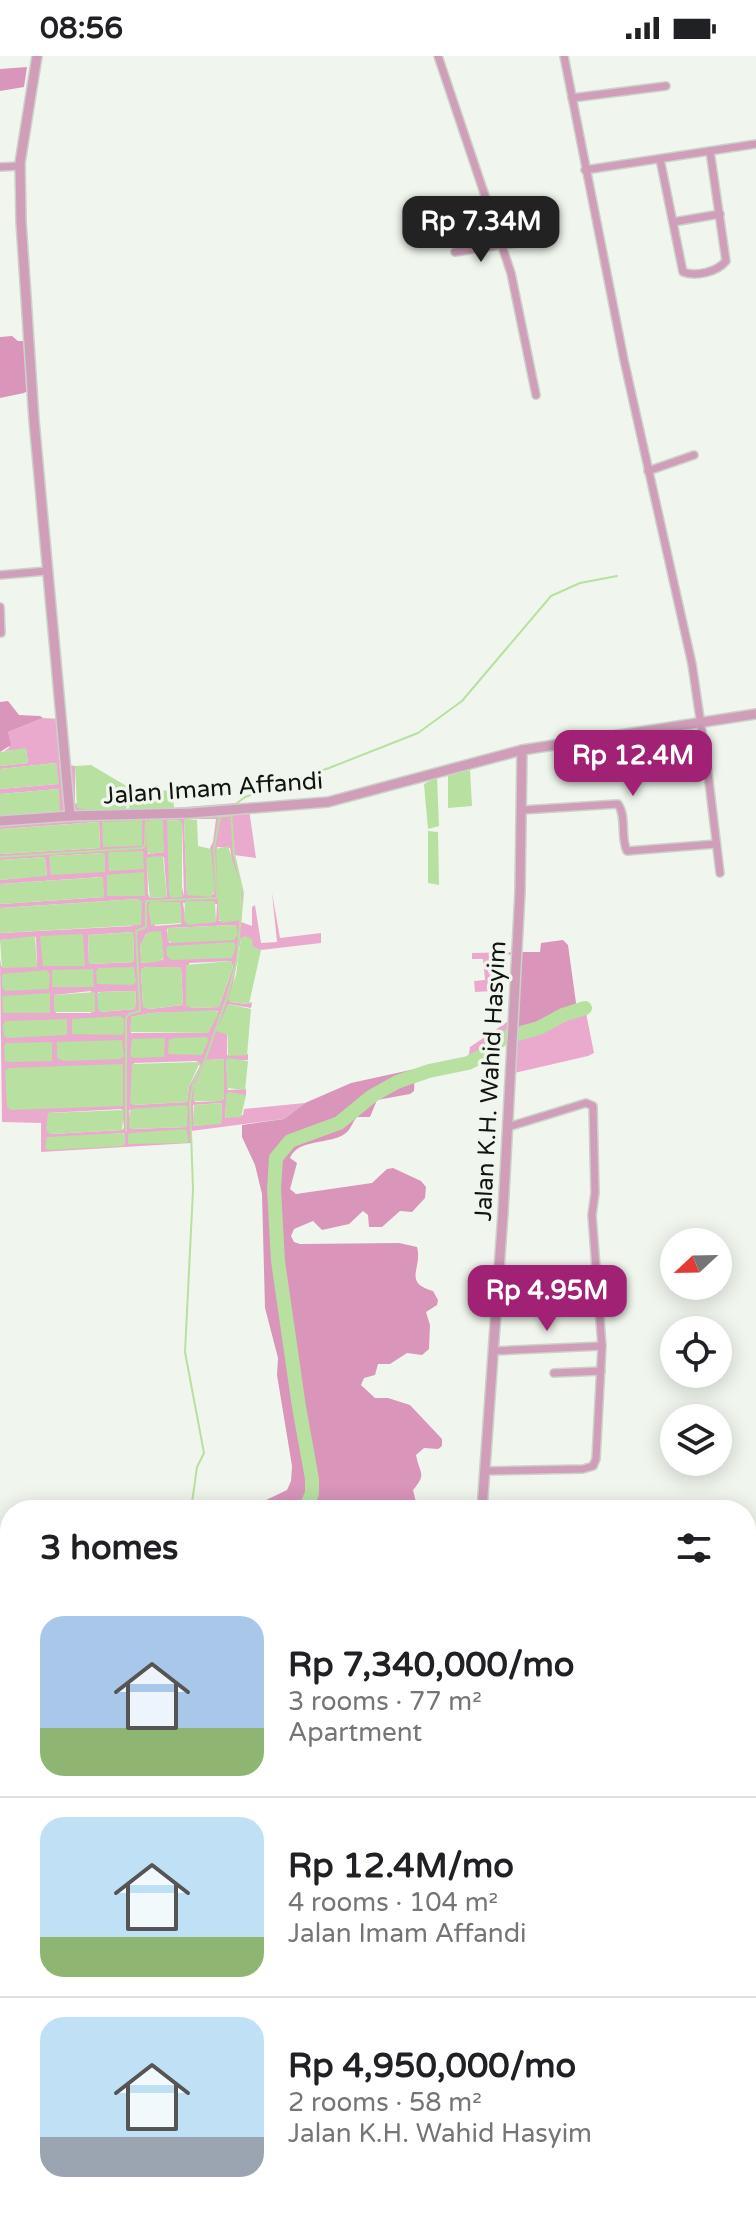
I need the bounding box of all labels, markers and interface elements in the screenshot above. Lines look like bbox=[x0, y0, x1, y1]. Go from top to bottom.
text: 08:56 bbox=[40, 10, 123, 47]
pin: Rp 7.34M bbox=[398, 196, 564, 264]
text: Rp 7.34M bbox=[420, 206, 542, 237]
pin: Rp 12.4M bbox=[550, 730, 716, 798]
text: Rp 12.4M bbox=[572, 740, 694, 771]
street label: Jalan Imam Affandi bbox=[102, 766, 324, 811]
street label: Jalan K.H. Wahid Hasyim bbox=[469, 940, 512, 1222]
north arrow bbox=[660, 1228, 732, 1300]
map controls bbox=[660, 1228, 732, 1476]
pin: Rp 4.95M bbox=[464, 1265, 630, 1333]
text: Rp 4.95M bbox=[486, 1275, 608, 1306]
button: locate bbox=[660, 1316, 732, 1388]
button: layers bbox=[660, 1404, 732, 1476]
icon: filters bbox=[672, 1526, 716, 1570]
text: 3 homes bbox=[40, 1528, 178, 1569]
text: Rp 7,340,000/mo bbox=[288, 1645, 574, 1686]
icon: home bbox=[104, 1648, 200, 1744]
text: 3 rooms · 77 m² bbox=[288, 1686, 482, 1717]
text: Apartment bbox=[288, 1717, 422, 1748]
text: Rp 12.4M/mo bbox=[288, 1846, 514, 1887]
icon: home bbox=[104, 1849, 200, 1945]
text: 4 rooms · 104 m² bbox=[288, 1887, 498, 1918]
text: Jalan Imam Affandi bbox=[288, 1918, 527, 1949]
text: Rp 4,950,000/mo bbox=[288, 2046, 576, 2087]
icon: home bbox=[104, 2049, 200, 2145]
text: 2 rooms · 58 m² bbox=[288, 2087, 482, 2118]
text: Jalan K.H. Wahid Hasyim bbox=[288, 2118, 592, 2149]

